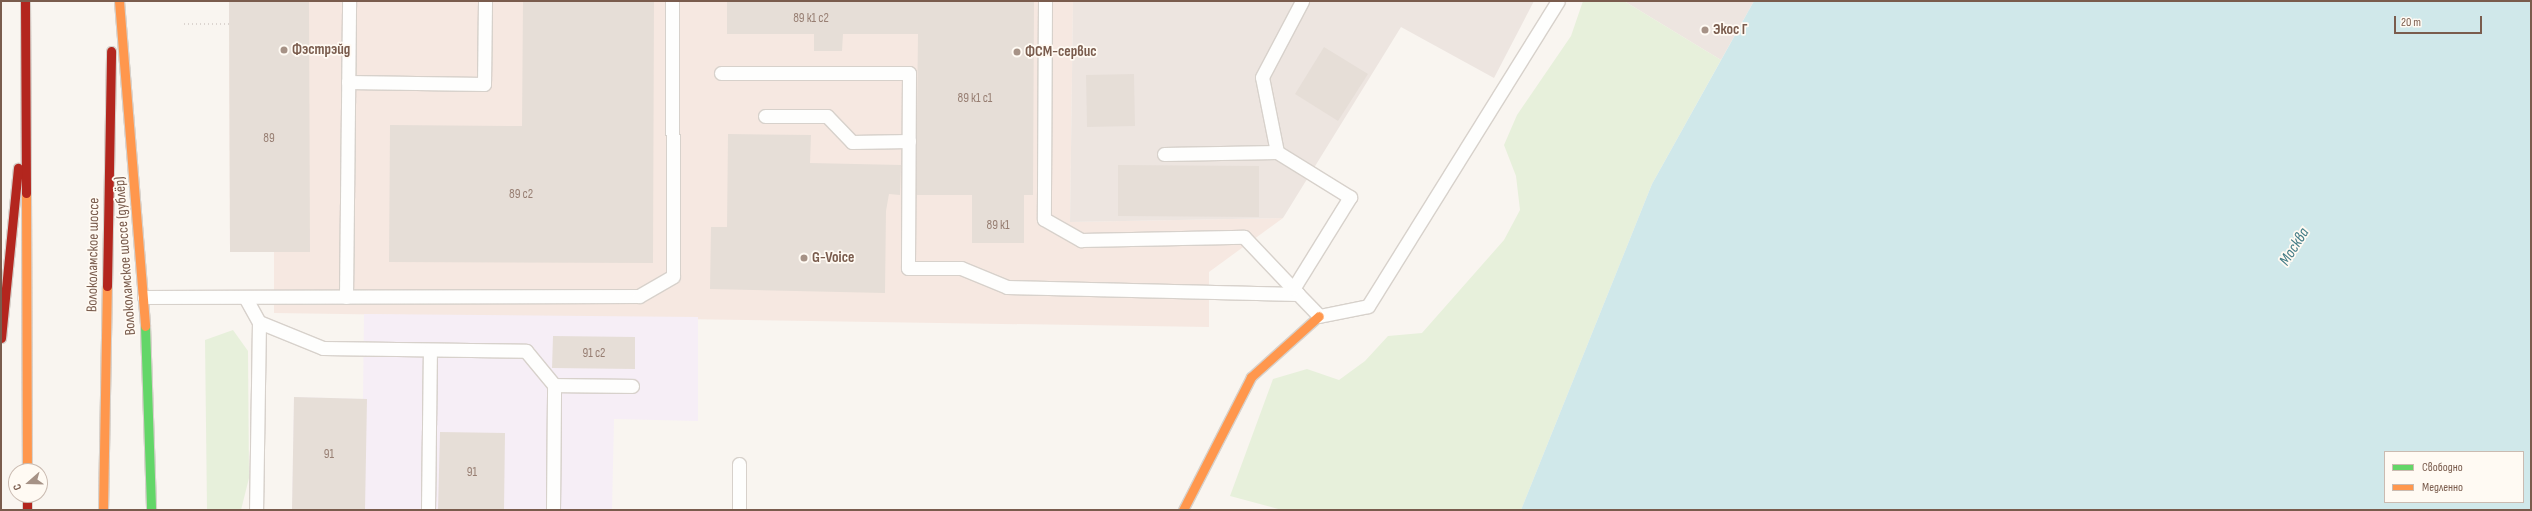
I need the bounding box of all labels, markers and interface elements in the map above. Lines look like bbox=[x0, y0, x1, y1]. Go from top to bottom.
scale bar bbox=[2396, 8, 2484, 34]
house number: 89 к1 с2 bbox=[793, 10, 829, 26]
text: 20 m bbox=[2401, 15, 2421, 30]
place label: Экос Г bbox=[1713, 21, 1747, 39]
marker: Экос Г bbox=[1700, 25, 1710, 35]
place label: Фэстрэйд bbox=[292, 41, 350, 59]
place label: ФСМ-сервис bbox=[1025, 43, 1097, 61]
marker: Фэстрэйд bbox=[279, 45, 289, 55]
marker: ФСМ-сервис bbox=[1012, 47, 1022, 57]
house number: 89 к1 с1 bbox=[958, 90, 992, 106]
house number: 89 bbox=[263, 130, 275, 146]
street label: Волоколамское шоссе (дублёр) bbox=[110, 176, 140, 336]
house number: 89 с2 bbox=[509, 186, 533, 202]
street label: Волоколамское шоссе bbox=[83, 198, 103, 312]
house number: 89 к1 bbox=[987, 217, 1009, 233]
water label: Москва bbox=[2276, 225, 2314, 269]
place label: G-Voice bbox=[812, 249, 854, 267]
marker: G-Voice bbox=[799, 253, 809, 263]
house number: 91 с2 bbox=[583, 345, 605, 361]
house number: 91 bbox=[324, 446, 334, 462]
legend bbox=[2384, 451, 2524, 503]
text: Свободно bbox=[2422, 460, 2463, 475]
north arrow bbox=[8, 463, 48, 503]
house number: 91 bbox=[467, 464, 477, 480]
text: Медленно bbox=[2422, 480, 2463, 495]
text: С bbox=[10, 482, 24, 492]

